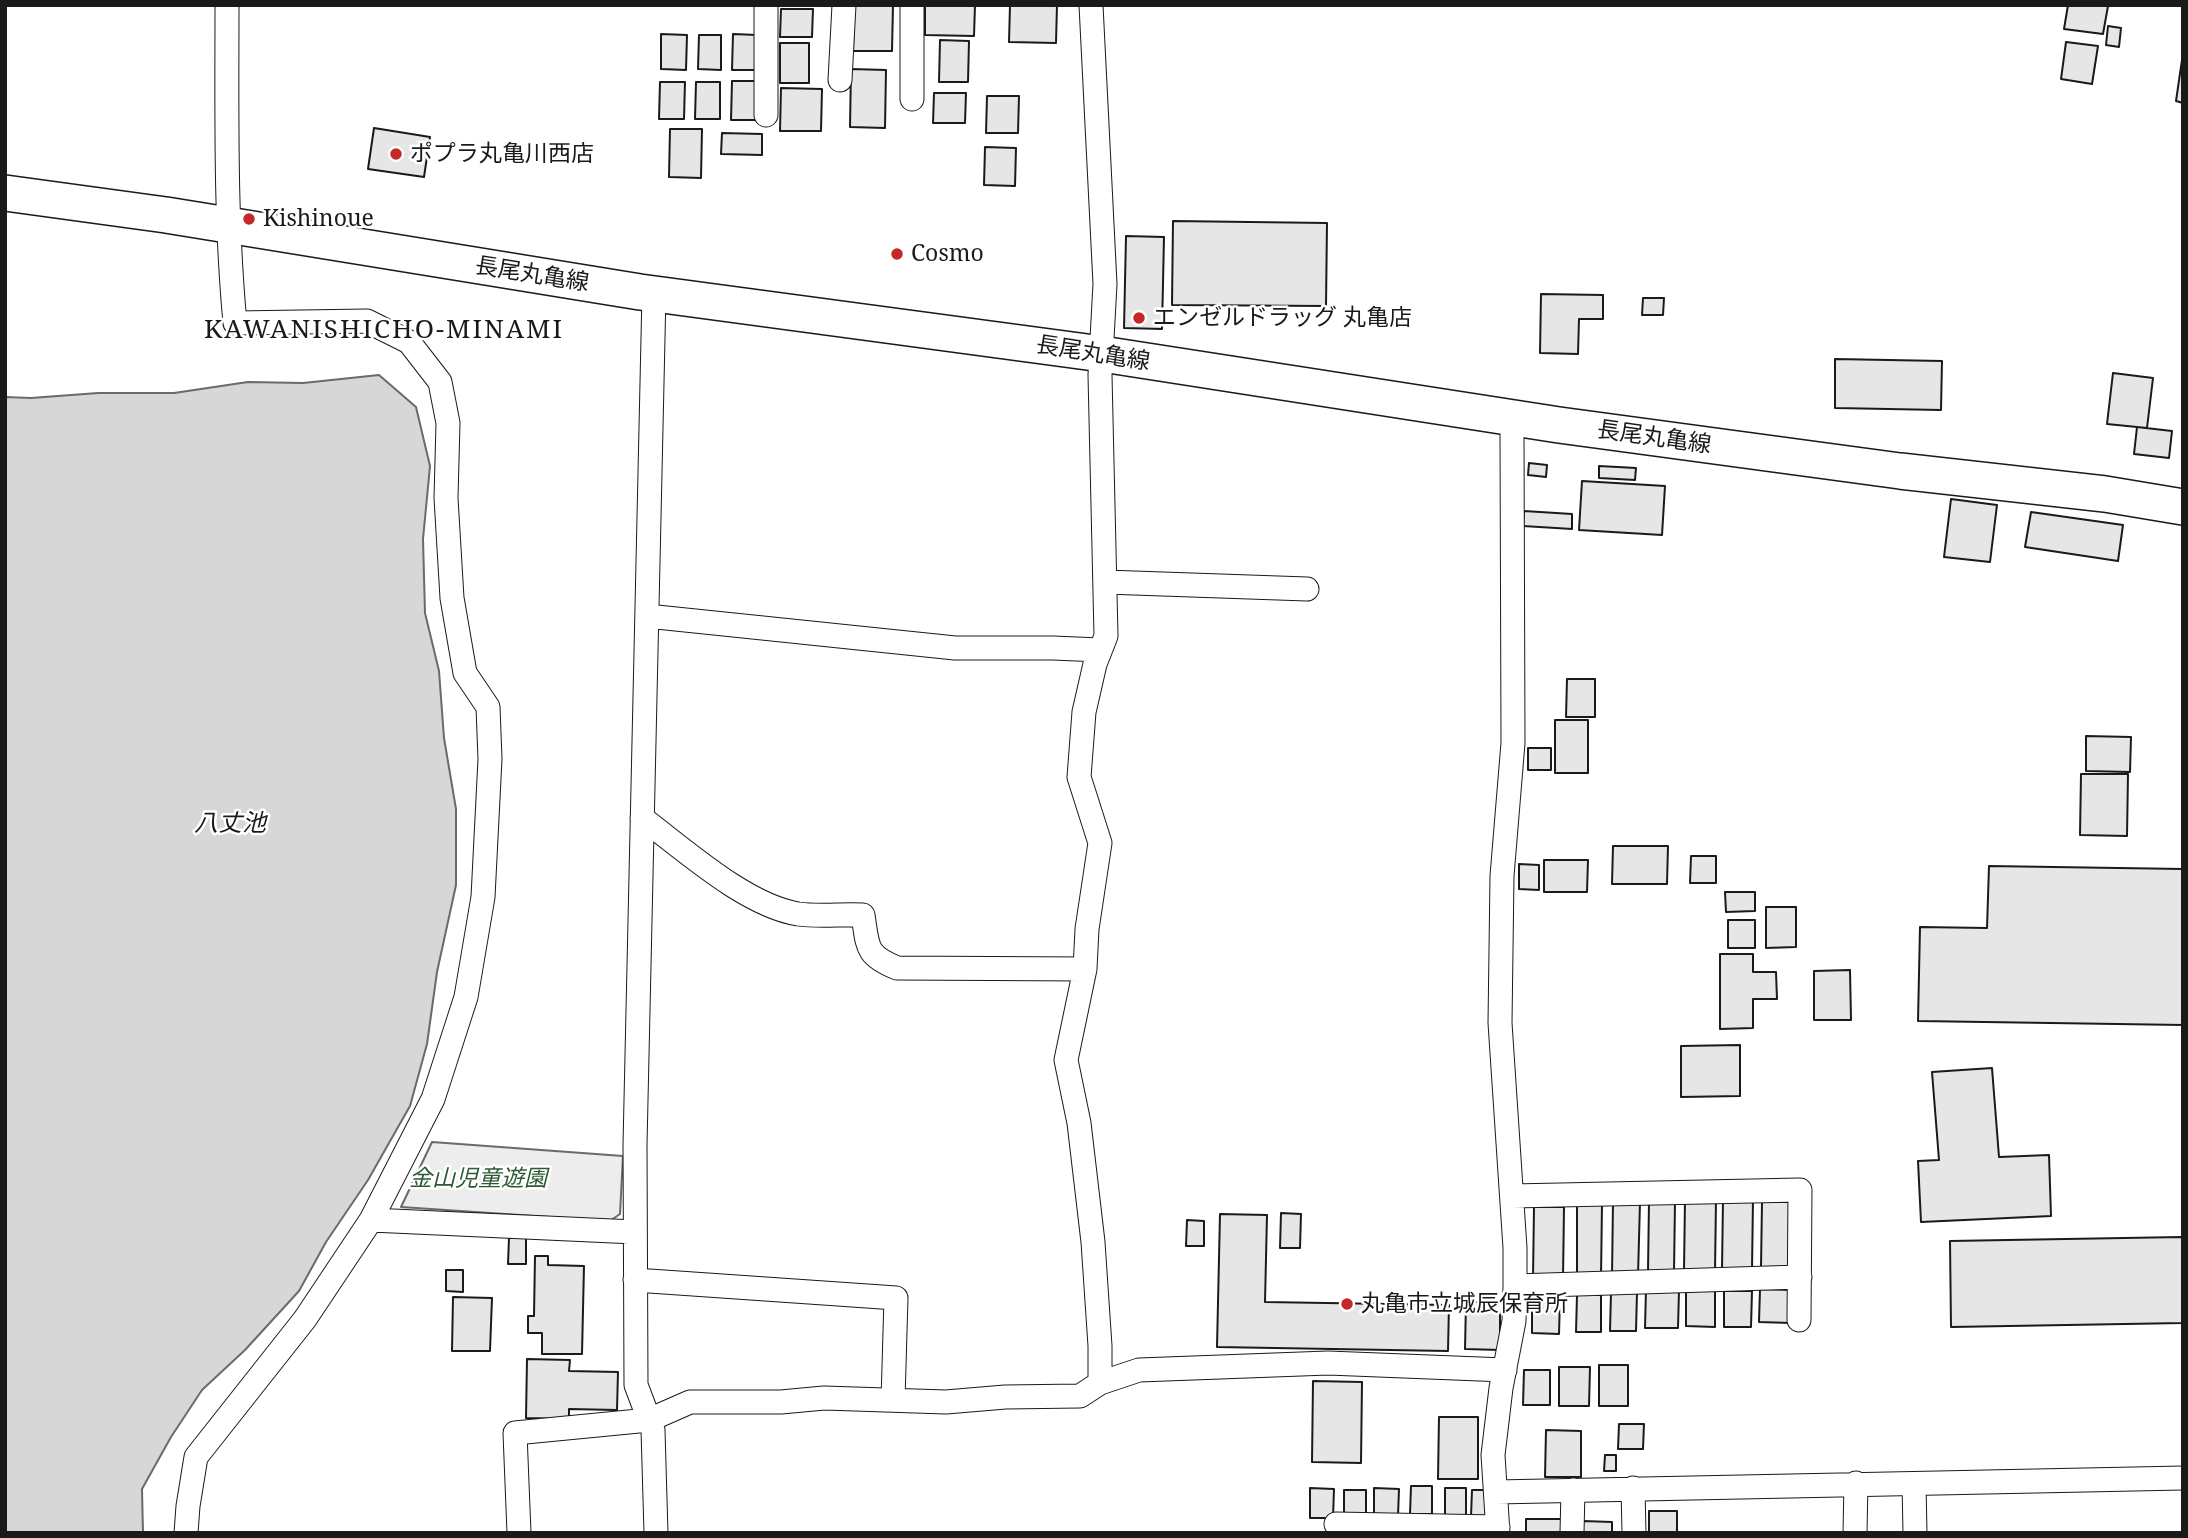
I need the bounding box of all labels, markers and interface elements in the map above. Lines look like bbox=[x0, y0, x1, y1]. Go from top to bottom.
place label: ポプラ丸亀川西店 bbox=[410, 140, 594, 168]
marker: ポプラ丸亀川西店 bbox=[388, 146, 404, 162]
place label: Kishinoue bbox=[263, 205, 374, 233]
marker: Kishinoue bbox=[241, 211, 257, 227]
place label: Cosmo bbox=[911, 240, 984, 268]
marker: Cosmo bbox=[889, 246, 905, 262]
street label: 長尾丸亀線 bbox=[473, 252, 591, 298]
place label: エンゼルドラッグ 丸亀店 bbox=[1153, 304, 1412, 332]
marker: エンゼルドラッグ 丸亀店 bbox=[1131, 310, 1147, 326]
district label: KAWANISHICHO-MINAMI bbox=[206, 315, 562, 347]
street label: 長尾丸亀線 bbox=[1034, 331, 1152, 377]
street label: 長尾丸亀線 bbox=[1595, 416, 1713, 460]
water label: 八丈池 bbox=[194, 810, 266, 838]
park label: 金山児童遊園 bbox=[409, 1165, 547, 1193]
place label: 丸亀市立城辰保育所 bbox=[1361, 1290, 1568, 1318]
marker: 丸亀市立城辰保育所 bbox=[1339, 1296, 1355, 1312]

